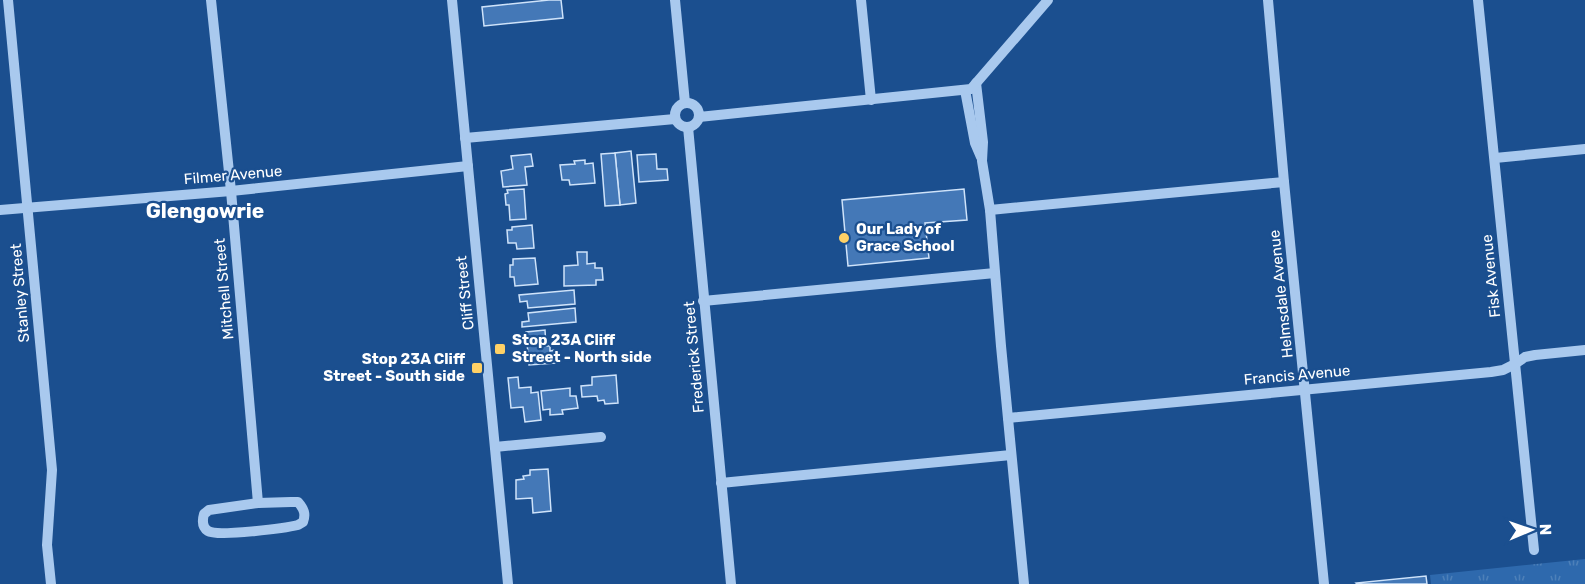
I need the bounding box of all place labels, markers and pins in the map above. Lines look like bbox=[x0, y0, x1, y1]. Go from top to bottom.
place label: Our Lady of Grace School bbox=[856, 220, 954, 255]
marker: Our Lady of Grace School bbox=[837, 231, 851, 245]
place label: Stop 23A Cliff Street - North side bbox=[512, 331, 652, 366]
marker: Stop 23A Cliff Street - North side bbox=[493, 342, 507, 356]
place label: Stop 23A Cliff Street - South side bbox=[323, 350, 466, 385]
marker: Stop 23A Cliff Street - South side bbox=[470, 361, 484, 375]

